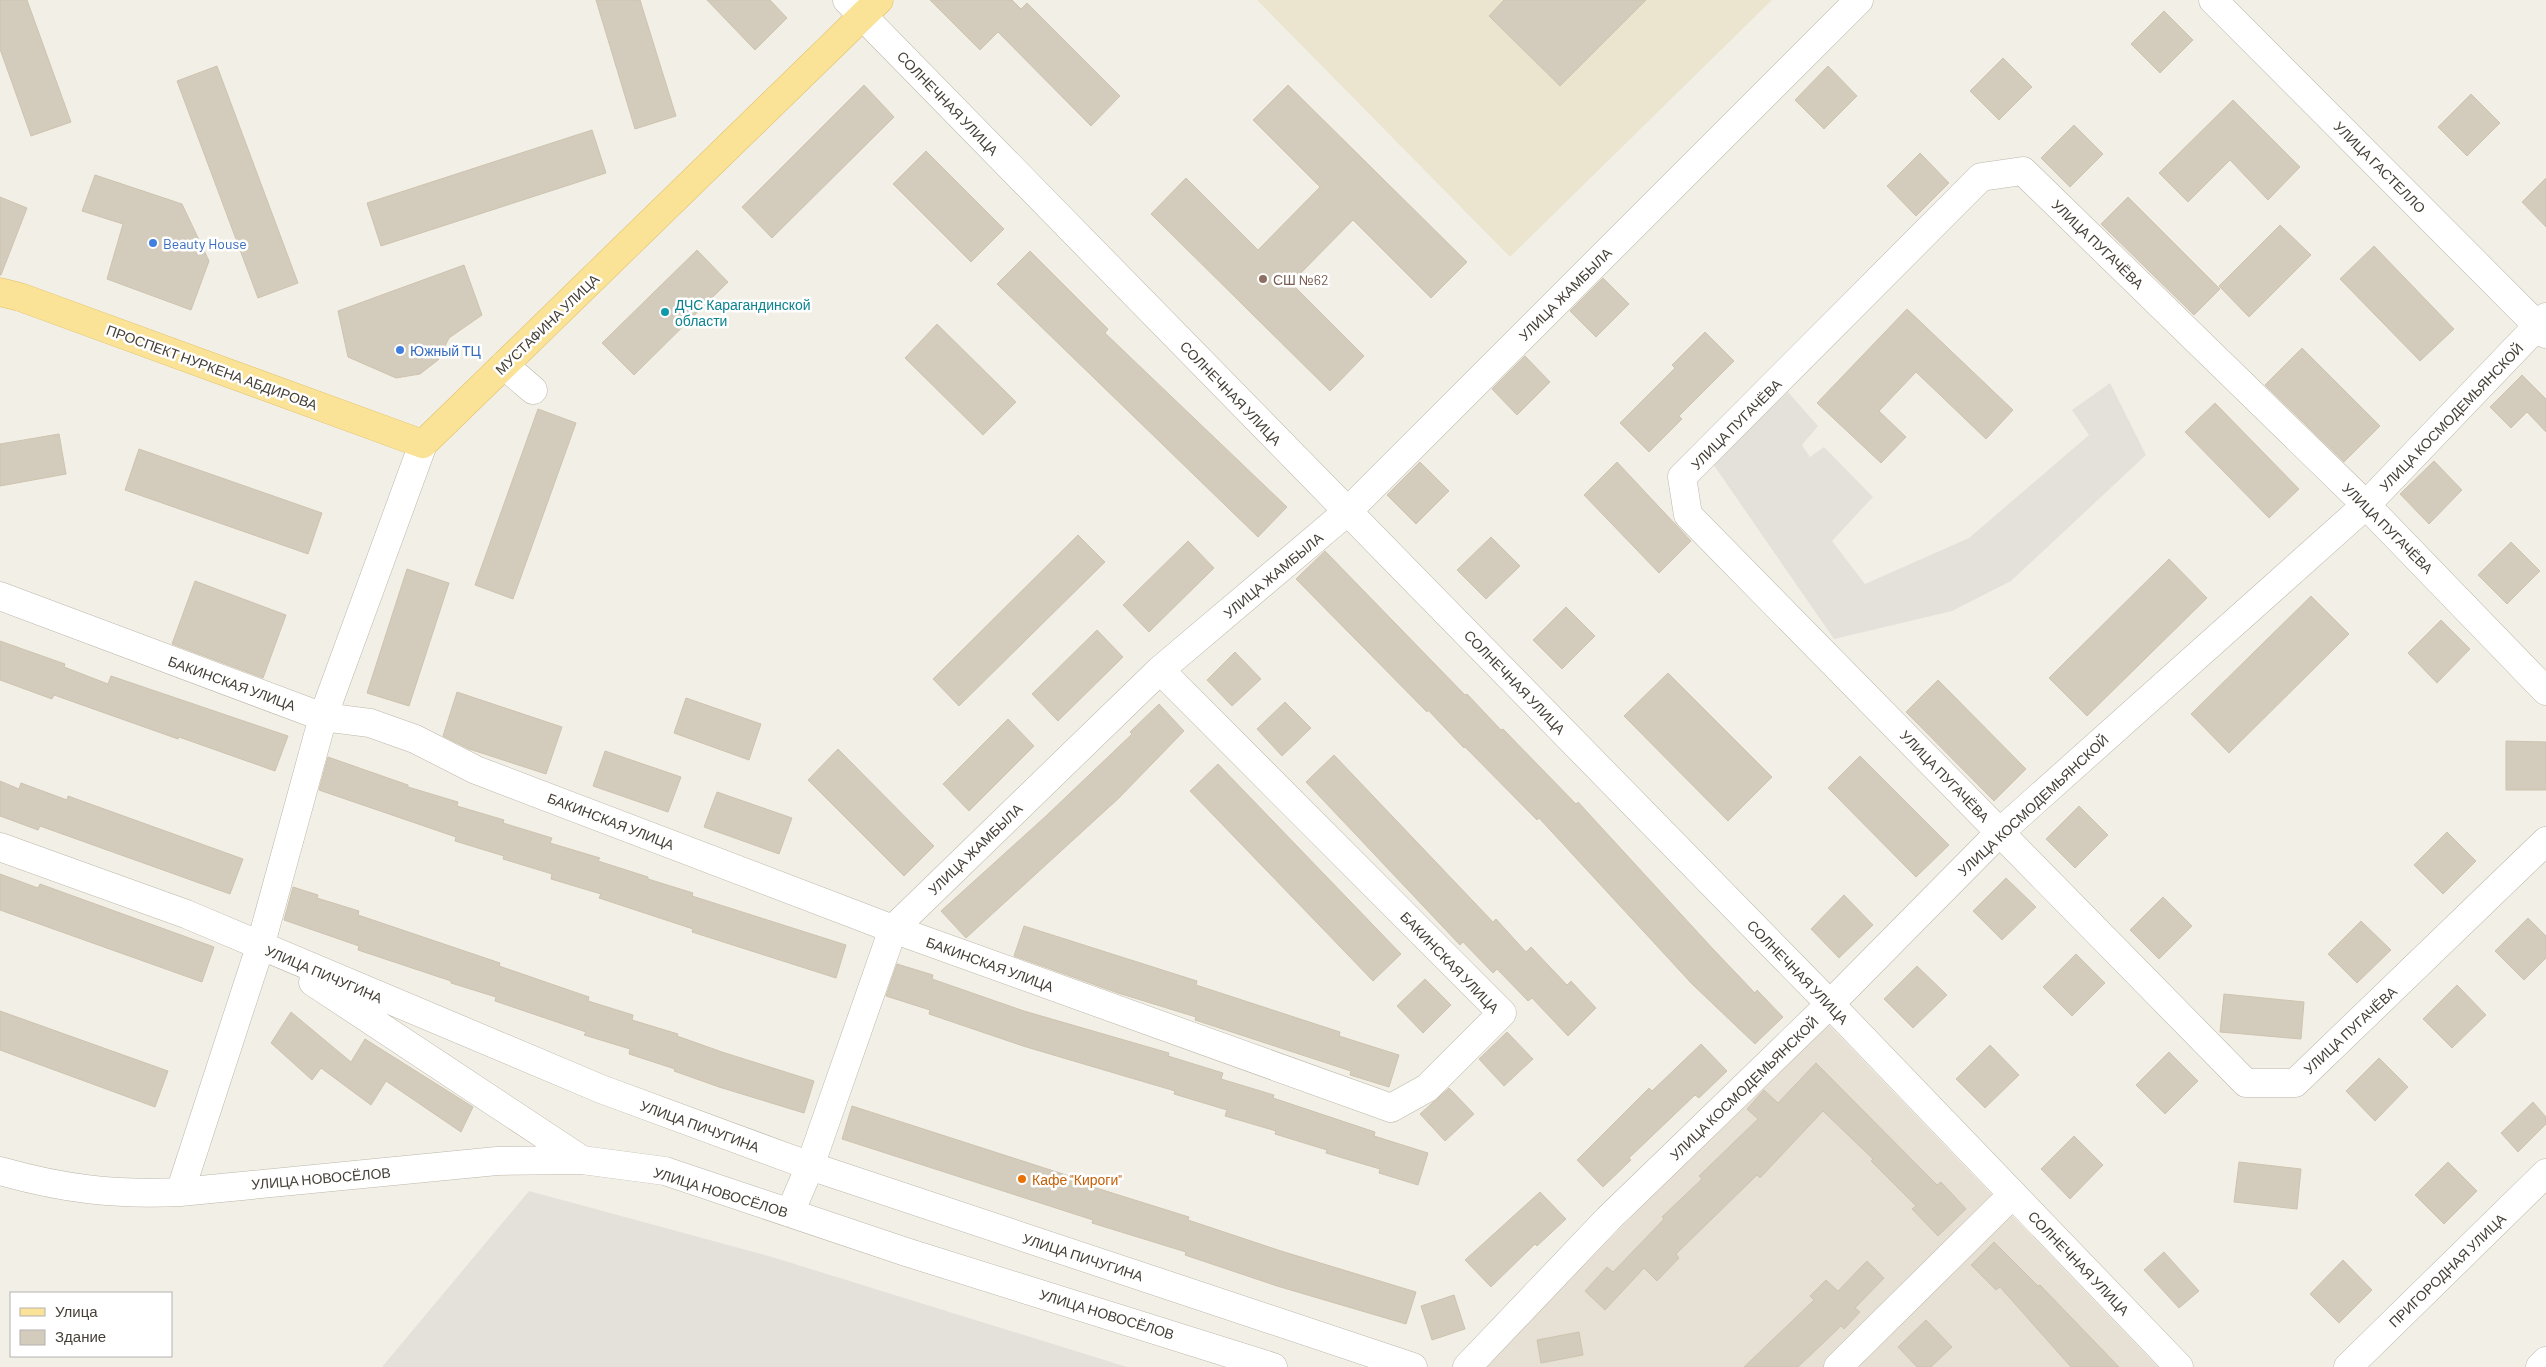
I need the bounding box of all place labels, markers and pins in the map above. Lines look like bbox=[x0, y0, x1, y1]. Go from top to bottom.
place label: Beauty House bbox=[163, 235, 247, 252]
marker: Beauty House bbox=[147, 237, 159, 249]
place label: СШ №62 bbox=[1273, 271, 1328, 288]
marker: СШ №62 bbox=[1257, 273, 1269, 285]
place label: ДЧС Карагандинской области bbox=[675, 296, 811, 329]
marker: ДЧС Карагандинской области bbox=[659, 306, 671, 318]
place label: Южный ТЦ bbox=[410, 342, 481, 359]
marker: Южный ТЦ bbox=[394, 344, 406, 356]
place label: Кафе "Кироги" bbox=[1032, 1171, 1122, 1188]
marker: Кафе "Кироги" bbox=[1016, 1173, 1028, 1185]

